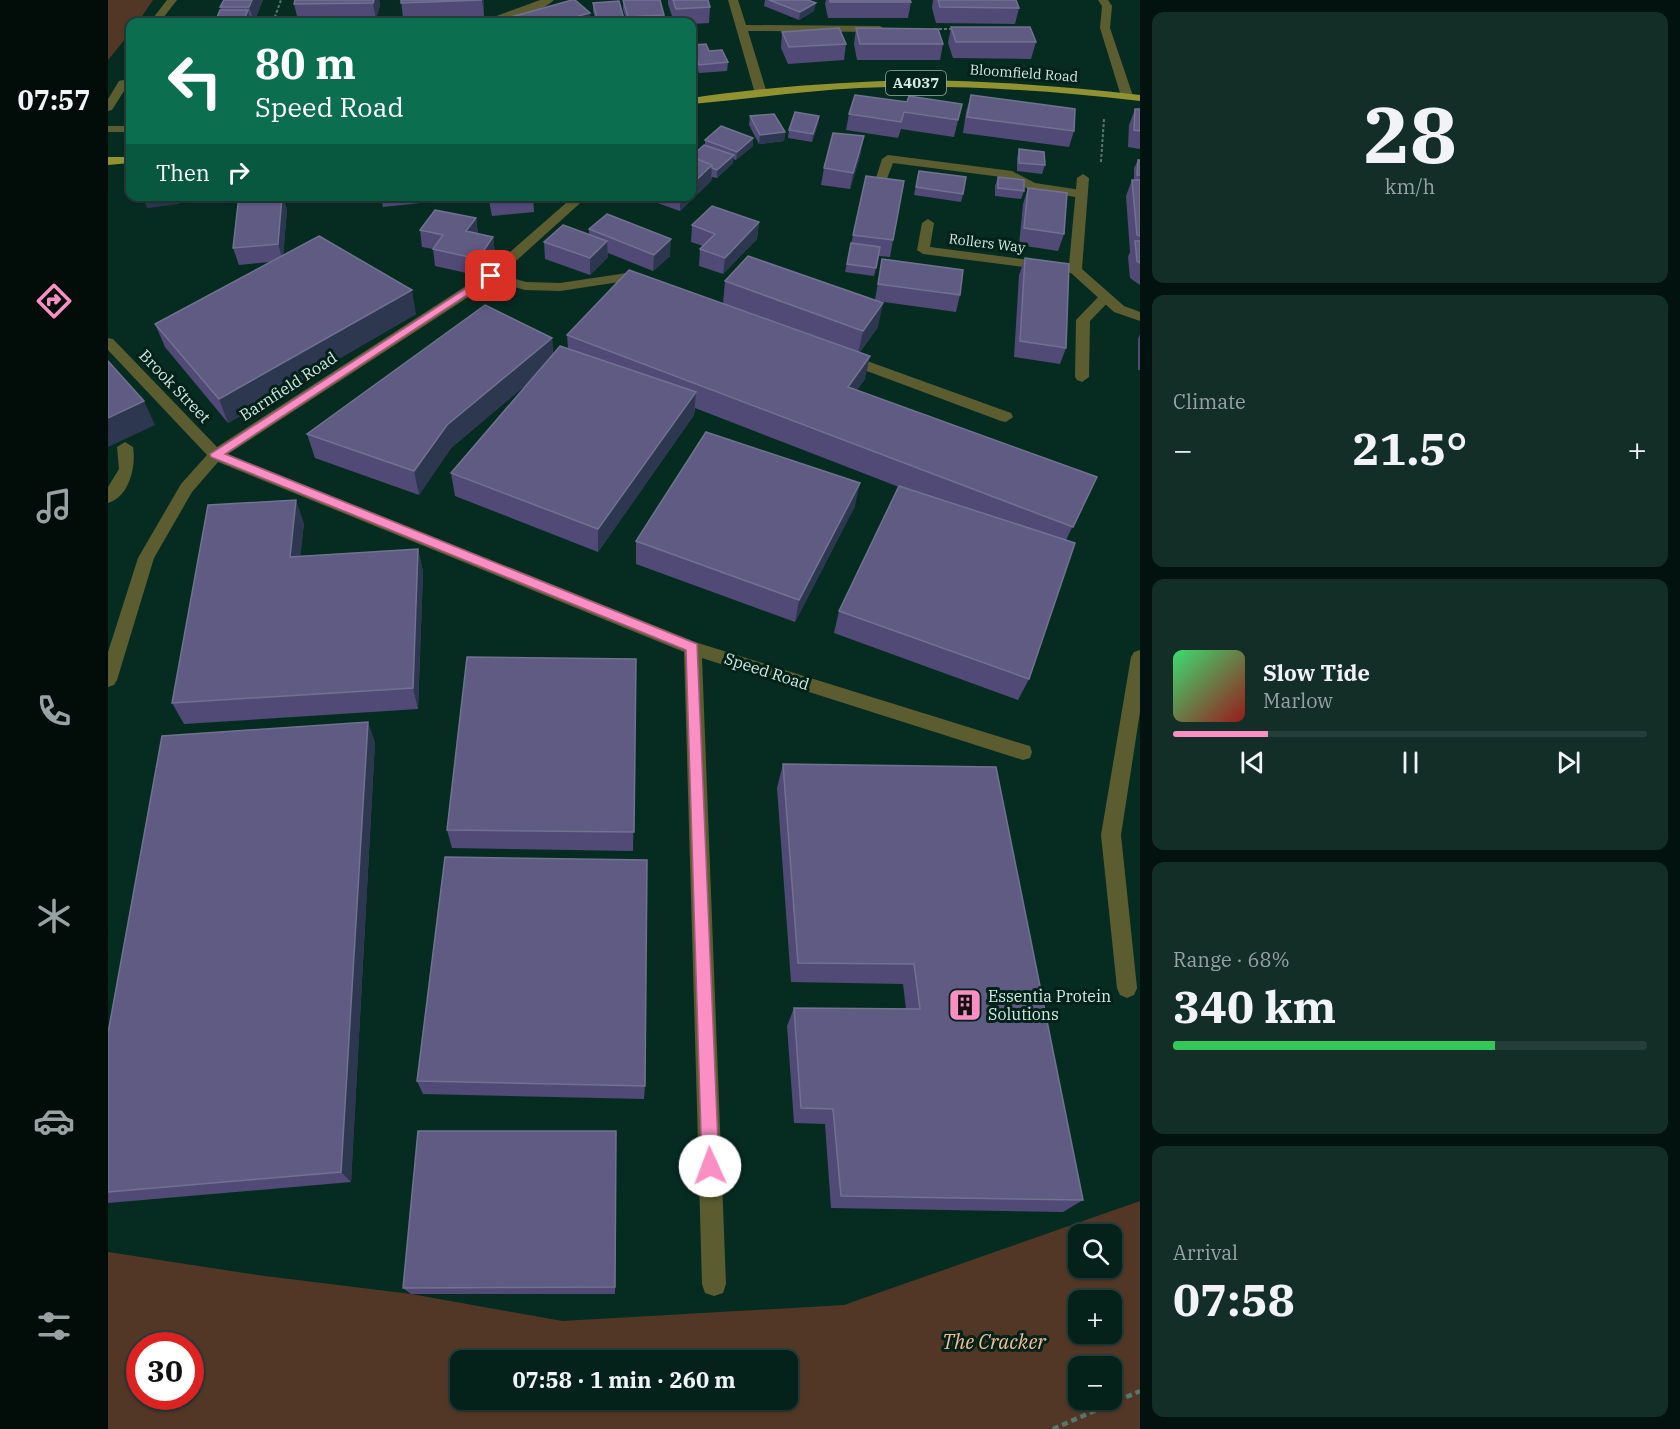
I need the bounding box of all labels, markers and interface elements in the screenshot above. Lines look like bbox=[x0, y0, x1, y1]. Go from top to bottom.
text: 80 m bbox=[255, 36, 356, 91]
icon: left bbox=[156, 42, 234, 120]
street label: Bloomfield Road bbox=[969, 60, 1079, 86]
road number: A4037 bbox=[886, 71, 946, 95]
text: 07:57 bbox=[18, 82, 90, 117]
text: 28 bbox=[1363, 83, 1457, 184]
text: Speed Road bbox=[255, 89, 404, 124]
icon: right bbox=[222, 156, 255, 189]
text: Then bbox=[156, 158, 210, 187]
text: km/h bbox=[1385, 173, 1435, 200]
street label: Rollers Way bbox=[948, 229, 1027, 257]
pin bbox=[465, 250, 516, 301]
icon: arrive bbox=[474, 259, 507, 292]
icon: directions bbox=[33, 280, 75, 322]
street label: Brook Street bbox=[135, 345, 215, 427]
street label: Barnfield Road bbox=[236, 347, 341, 425]
text: Climate bbox=[1173, 388, 1246, 415]
text: 21.5° bbox=[1353, 419, 1467, 477]
text: − bbox=[1173, 428, 1193, 471]
text: + bbox=[1627, 428, 1647, 471]
icon: music bbox=[33, 485, 75, 527]
street label: Speed Road bbox=[722, 648, 812, 694]
text: Slow Tide bbox=[1263, 658, 1370, 687]
text: Marlow bbox=[1263, 687, 1333, 714]
icon: phone bbox=[33, 690, 75, 732]
icon: previous bbox=[1236, 746, 1269, 779]
icon: pause bbox=[1394, 746, 1427, 779]
icon: next bbox=[1552, 746, 1585, 779]
icon: climate bbox=[33, 895, 75, 937]
text: Range · 68% bbox=[1173, 946, 1290, 973]
text: 340 km bbox=[1173, 977, 1336, 1035]
place label: Essentia Protein Solutions bbox=[988, 986, 1111, 1024]
building icon: Essentia Protein Solutions bbox=[947, 987, 983, 1023]
icon: car bbox=[33, 1100, 75, 1142]
position arrow bbox=[678, 1134, 742, 1198]
map controls bbox=[1068, 1224, 1122, 1410]
button: search bbox=[1068, 1224, 1122, 1278]
text: Arrival bbox=[1173, 1239, 1238, 1266]
text: 07:58 bbox=[1173, 1270, 1295, 1328]
button: + bbox=[1068, 1290, 1122, 1344]
icon: filters bbox=[33, 1305, 75, 1347]
park label: The Cracker bbox=[942, 1328, 1047, 1355]
speed limit sign: 30 bbox=[126, 1332, 204, 1410]
button: − bbox=[1068, 1356, 1122, 1410]
text: 07:58 · 1 min · 260 m bbox=[512, 1365, 736, 1394]

